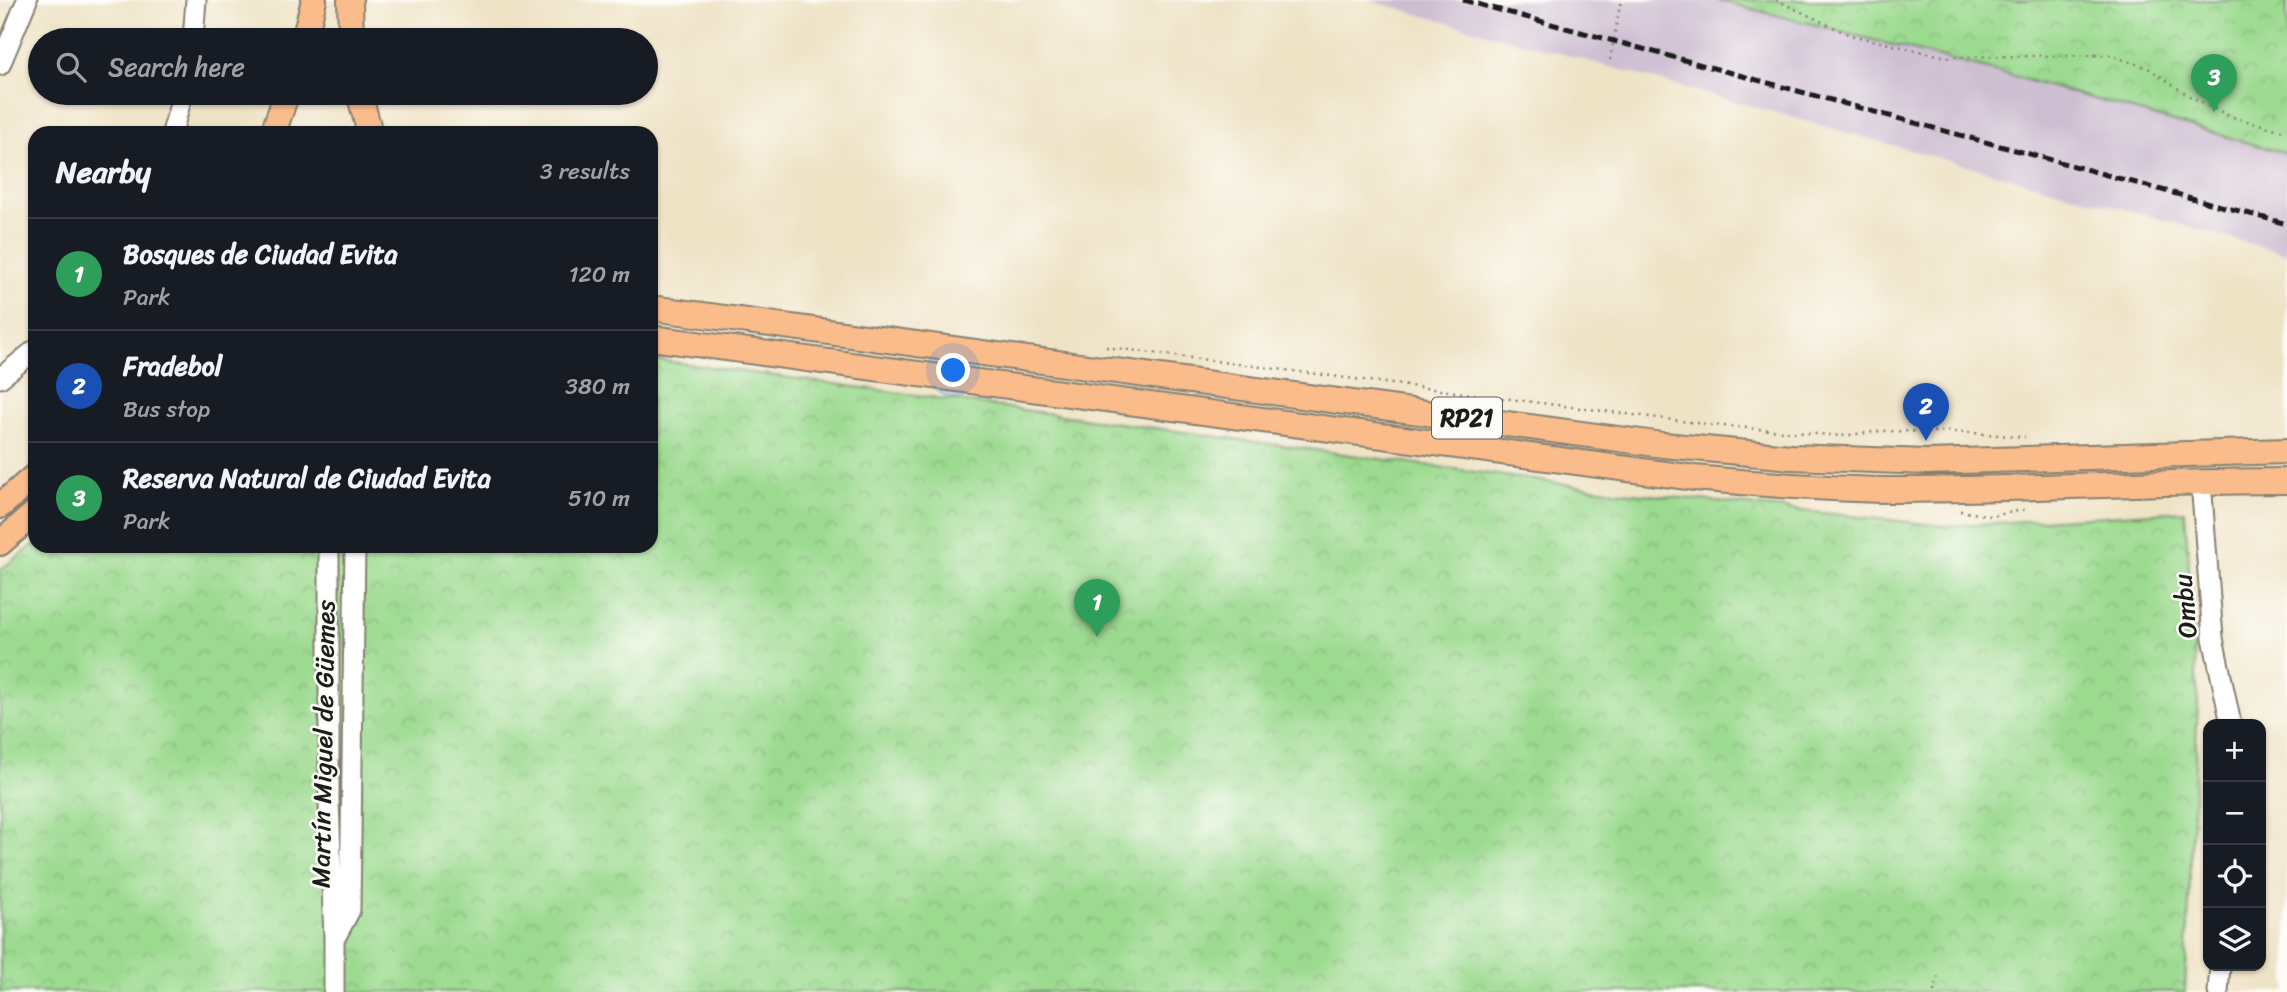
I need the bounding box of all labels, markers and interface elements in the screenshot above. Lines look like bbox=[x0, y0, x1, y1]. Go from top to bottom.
search box bbox=[28, 28, 658, 105]
text: Search here bbox=[108, 44, 245, 90]
icon: search bbox=[52, 48, 90, 86]
pin: 3 bbox=[2191, 54, 2237, 112]
text: Nearby bbox=[56, 145, 151, 199]
text: 3 results bbox=[540, 151, 630, 192]
text: Bosques de Ciudad Evita bbox=[123, 231, 398, 277]
text: 1 bbox=[74, 254, 84, 295]
text: 120 m bbox=[569, 254, 630, 295]
text: Park bbox=[123, 277, 170, 318]
text: Fradebol bbox=[123, 343, 222, 389]
your location bbox=[936, 353, 970, 387]
text: 2 bbox=[72, 366, 86, 407]
text: 380 m bbox=[565, 366, 630, 407]
pin: 2 bbox=[1903, 383, 1949, 441]
text: Bus stop bbox=[123, 389, 210, 430]
road number: RP21 bbox=[1432, 398, 1502, 438]
text: Reserva Natural de Ciudad Evita bbox=[123, 455, 491, 501]
text: 3 bbox=[73, 478, 85, 519]
text: 510 m bbox=[568, 478, 630, 519]
text: Park bbox=[123, 501, 170, 542]
street label: Ombu bbox=[2159, 572, 2211, 640]
pin: 1 bbox=[1074, 579, 1120, 637]
street label: Martín Miguel de Güemes bbox=[297, 599, 349, 889]
map controls bbox=[2203, 719, 2266, 971]
button: + bbox=[2203, 719, 2266, 782]
button: − bbox=[2203, 782, 2266, 845]
button: locate bbox=[2203, 845, 2266, 908]
button: layers bbox=[2203, 908, 2266, 971]

